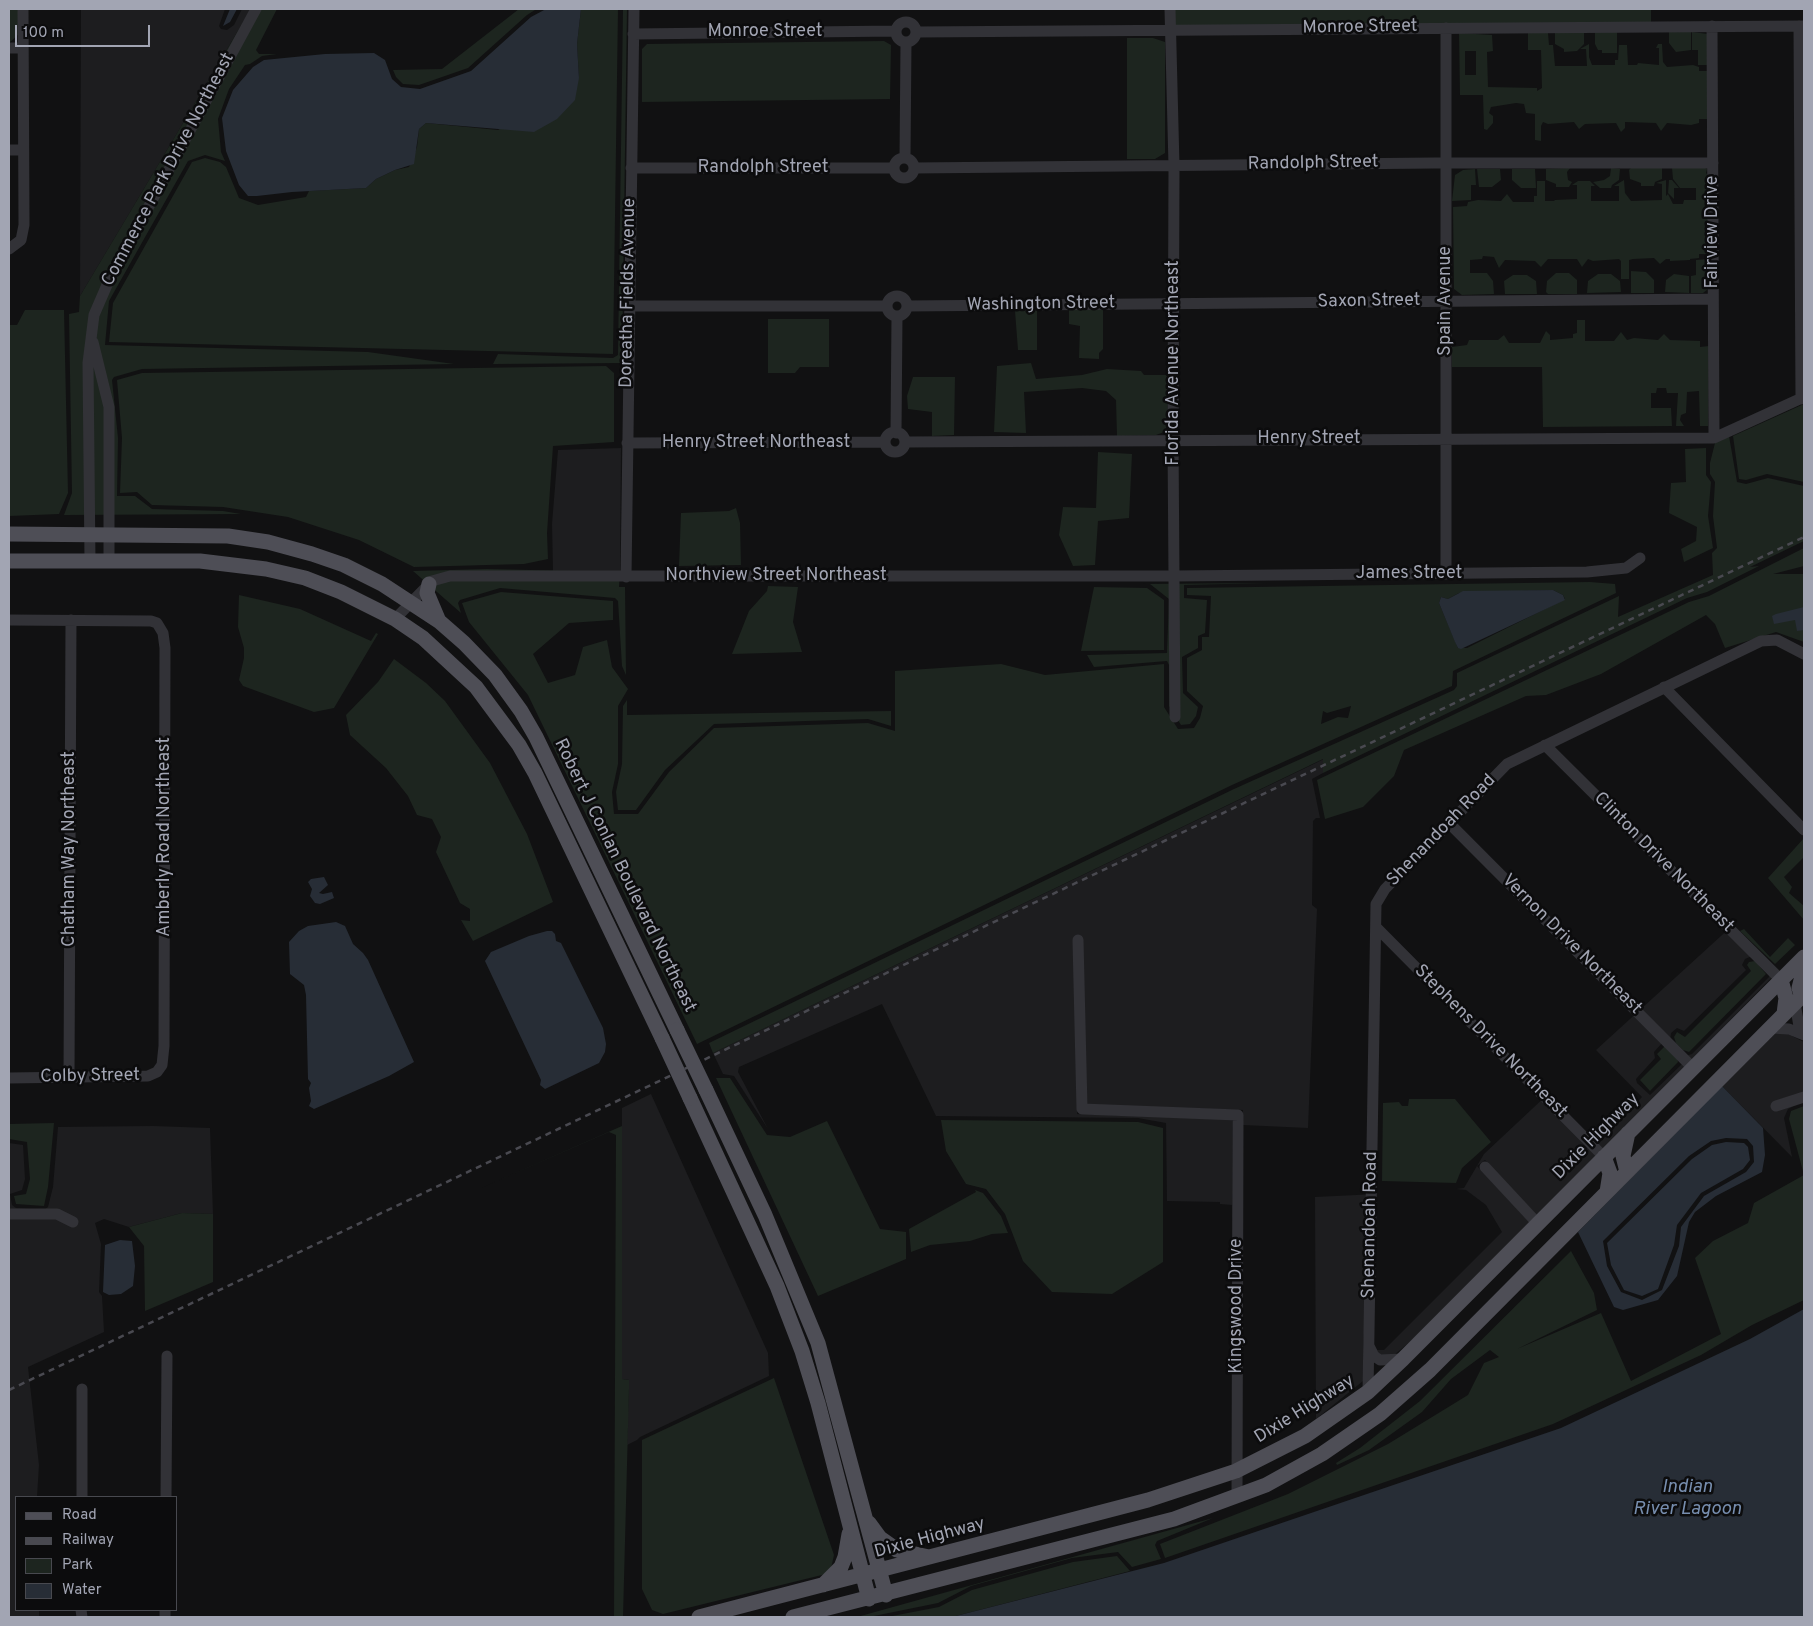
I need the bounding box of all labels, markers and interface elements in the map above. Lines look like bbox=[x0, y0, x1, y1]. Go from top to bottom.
scale bar bbox=[18, 15, 152, 47]
street label: Monroe Street bbox=[1302, 16, 1418, 40]
street label: Monroe Street bbox=[707, 21, 823, 43]
text: 100 m bbox=[23, 24, 64, 43]
street label: Commerce Park Drive Northeast bbox=[98, 50, 240, 290]
street label: Randolph Street bbox=[1247, 152, 1379, 176]
street label: Randolph Street bbox=[698, 157, 828, 179]
street label: Fairview Drive bbox=[1702, 176, 1724, 288]
street label: Doreatha Fields Avenue bbox=[617, 198, 641, 388]
street label: Spain Avenue bbox=[1435, 246, 1457, 356]
street label: Florida Avenue Northeast bbox=[1163, 260, 1185, 466]
street label: Saxon Street bbox=[1317, 290, 1421, 314]
street label: Washington Street bbox=[967, 293, 1115, 317]
street label: Henry Street bbox=[1257, 428, 1361, 450]
street label: Henry Street Northeast bbox=[662, 432, 850, 454]
street label: James Street bbox=[1356, 563, 1462, 585]
street label: Northview Street Northeast bbox=[665, 565, 887, 587]
street label: Robert J Conlan Boulevard Northeast bbox=[548, 736, 700, 1016]
street label: Amberly Road Northeast bbox=[154, 737, 176, 937]
street label: Chatham Way Northeast bbox=[59, 751, 81, 947]
street label: Shenandoah Road bbox=[1383, 771, 1501, 891]
street label: Clinton Drive Northeast bbox=[1588, 788, 1738, 938]
street label: Vernon Drive Northeast bbox=[1496, 870, 1646, 1020]
street label: Stephens Drive Northeast bbox=[1409, 961, 1571, 1123]
street label: Colby Street bbox=[40, 1065, 140, 1089]
street label: Dixie Highway bbox=[1549, 1089, 1645, 1185]
street label: Shenandoah Road bbox=[1359, 1151, 1383, 1299]
street label: Kingswood Drive bbox=[1226, 1238, 1248, 1374]
street label: Dixie Highway bbox=[1251, 1371, 1359, 1449]
water label: Indian River Lagoon bbox=[1633, 1477, 1741, 1521]
legend bbox=[15, 1496, 178, 1611]
text: Road bbox=[62, 1506, 97, 1525]
street label: Dixie Highway bbox=[872, 1514, 988, 1564]
text: Railway bbox=[62, 1531, 114, 1550]
text: Park bbox=[62, 1556, 93, 1575]
text: Water bbox=[62, 1581, 101, 1600]

